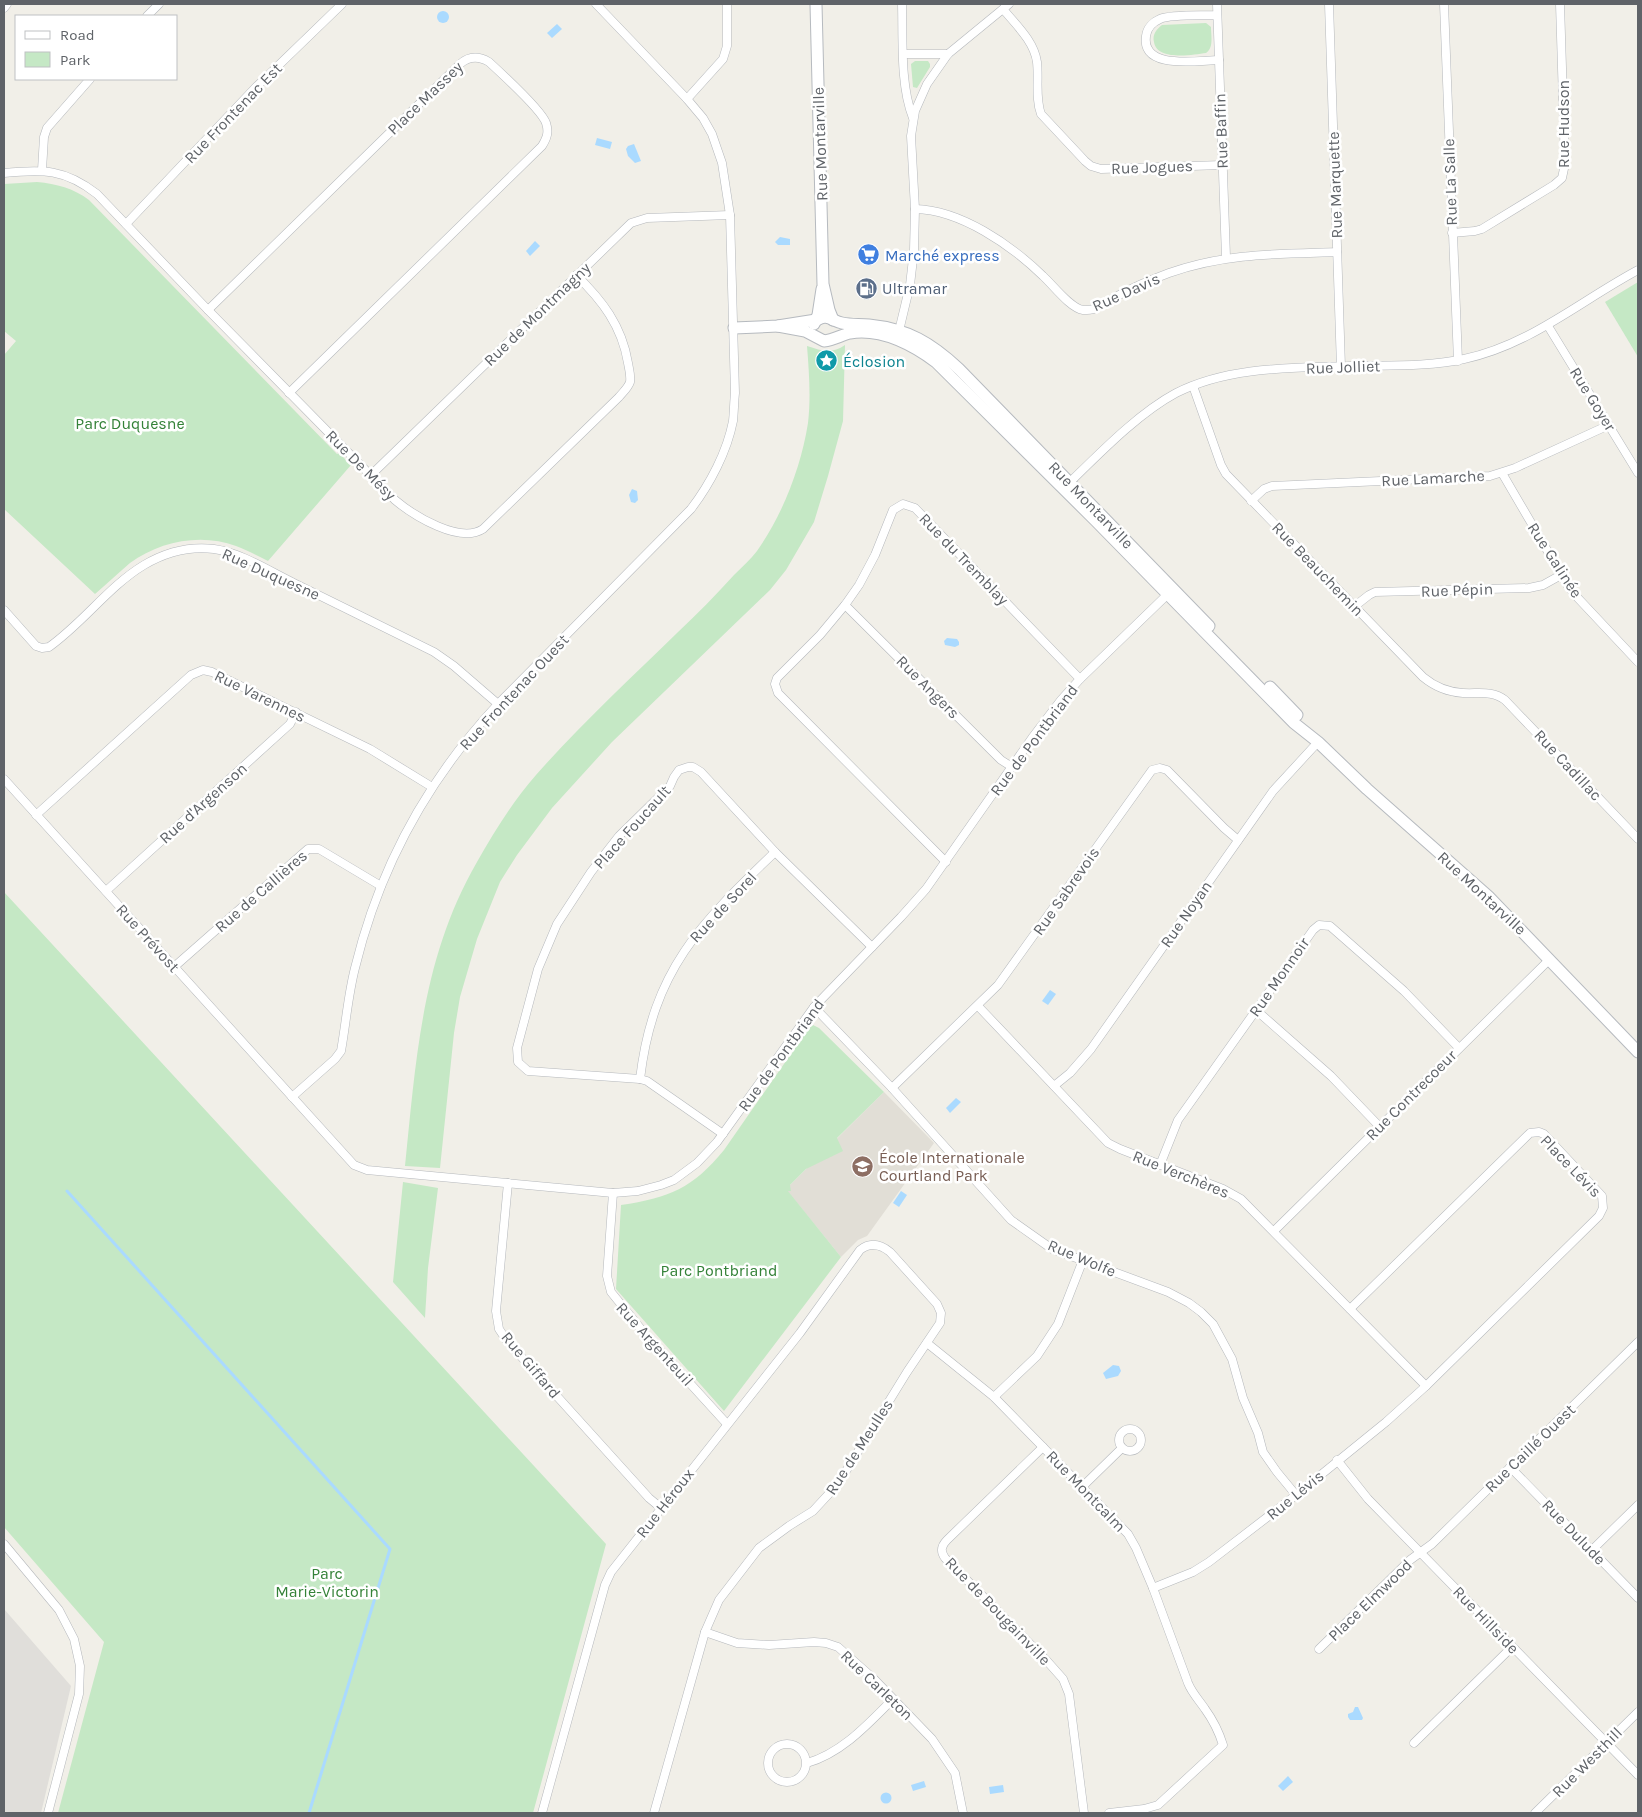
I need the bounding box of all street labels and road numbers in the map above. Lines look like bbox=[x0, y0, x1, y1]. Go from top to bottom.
street label: Place Massey bbox=[383, 57, 467, 139]
street label: Rue Frontenac Est bbox=[180, 59, 286, 167]
street label: Rue Hudson bbox=[1554, 80, 1573, 168]
street label: Rue Montarville bbox=[809, 87, 831, 201]
street label: Rue Baffin bbox=[1210, 93, 1232, 169]
street label: Rue Marquette bbox=[1324, 131, 1346, 239]
street label: Rue La Salle bbox=[1439, 138, 1461, 226]
street label: Rue Jogues bbox=[1111, 156, 1193, 178]
street label: Rue de Montmagny bbox=[480, 258, 595, 370]
street label: Rue Davis bbox=[1089, 269, 1163, 315]
street label: Rue Jolliet bbox=[1305, 356, 1381, 378]
street label: Rue Goyer bbox=[1566, 363, 1620, 435]
street label: Rue De Mésy bbox=[322, 426, 400, 504]
street label: Rue Montarville bbox=[1045, 457, 1137, 553]
street label: Rue Lamarche bbox=[1381, 466, 1485, 490]
street label: Rue du Tremblay bbox=[915, 509, 1013, 609]
street label: Rue Beauchemin bbox=[1268, 518, 1368, 620]
street label: Rue Galinée bbox=[1524, 519, 1586, 601]
street label: Rue Duquesne bbox=[219, 544, 323, 604]
street label: Rue Pépin bbox=[1421, 579, 1493, 601]
street label: Rue Frontenac Ouest bbox=[455, 630, 573, 754]
street label: Rue Angers bbox=[892, 651, 964, 723]
street label: Rue Varennes bbox=[211, 666, 309, 726]
street label: Rue de Pontbriand bbox=[986, 681, 1082, 799]
street label: Rue Cadillac bbox=[1530, 725, 1606, 805]
street label: Rue d'Argenson bbox=[155, 759, 251, 847]
street label: Place Foucault bbox=[589, 781, 675, 873]
street label: Rue Sabrevois bbox=[1029, 843, 1103, 939]
street label: Rue de Callières bbox=[211, 846, 311, 936]
street label: Rue Montarville bbox=[1434, 847, 1530, 939]
street label: Rue de Sorel bbox=[685, 868, 761, 946]
street label: Rue Noyan bbox=[1156, 877, 1216, 951]
street label: Rue Prévost bbox=[112, 900, 184, 976]
street label: Rue Monnoir bbox=[1245, 934, 1313, 1020]
street label: Rue de Pontbriand bbox=[734, 995, 828, 1115]
street label: Rue Contrecoeur bbox=[1362, 1046, 1460, 1144]
street label: Place Lévis bbox=[1537, 1131, 1605, 1201]
street label: Rue Verchères bbox=[1130, 1146, 1232, 1202]
street label: Rue Wolfe bbox=[1045, 1235, 1119, 1281]
street label: Rue Argenteuil bbox=[612, 1298, 698, 1390]
street label: Rue Giffard bbox=[497, 1328, 565, 1402]
street label: Rue de Meulles bbox=[821, 1396, 897, 1498]
street label: Rue Caillé Ouest bbox=[1481, 1400, 1579, 1496]
street label: Rue Montcalm bbox=[1042, 1446, 1130, 1536]
street label: Rue Héroux bbox=[632, 1465, 698, 1541]
street label: Rue Lévis bbox=[1262, 1466, 1328, 1524]
street label: Rue Dulude bbox=[1538, 1495, 1610, 1569]
street label: Rue de Bougainville bbox=[941, 1553, 1055, 1669]
street label: Place Elmwood bbox=[1324, 1555, 1416, 1645]
street label: Rue Hillside bbox=[1449, 1582, 1523, 1658]
street label: Rue Carleton bbox=[837, 1646, 917, 1724]
street label: Rue Westhill bbox=[1548, 1723, 1626, 1801]

